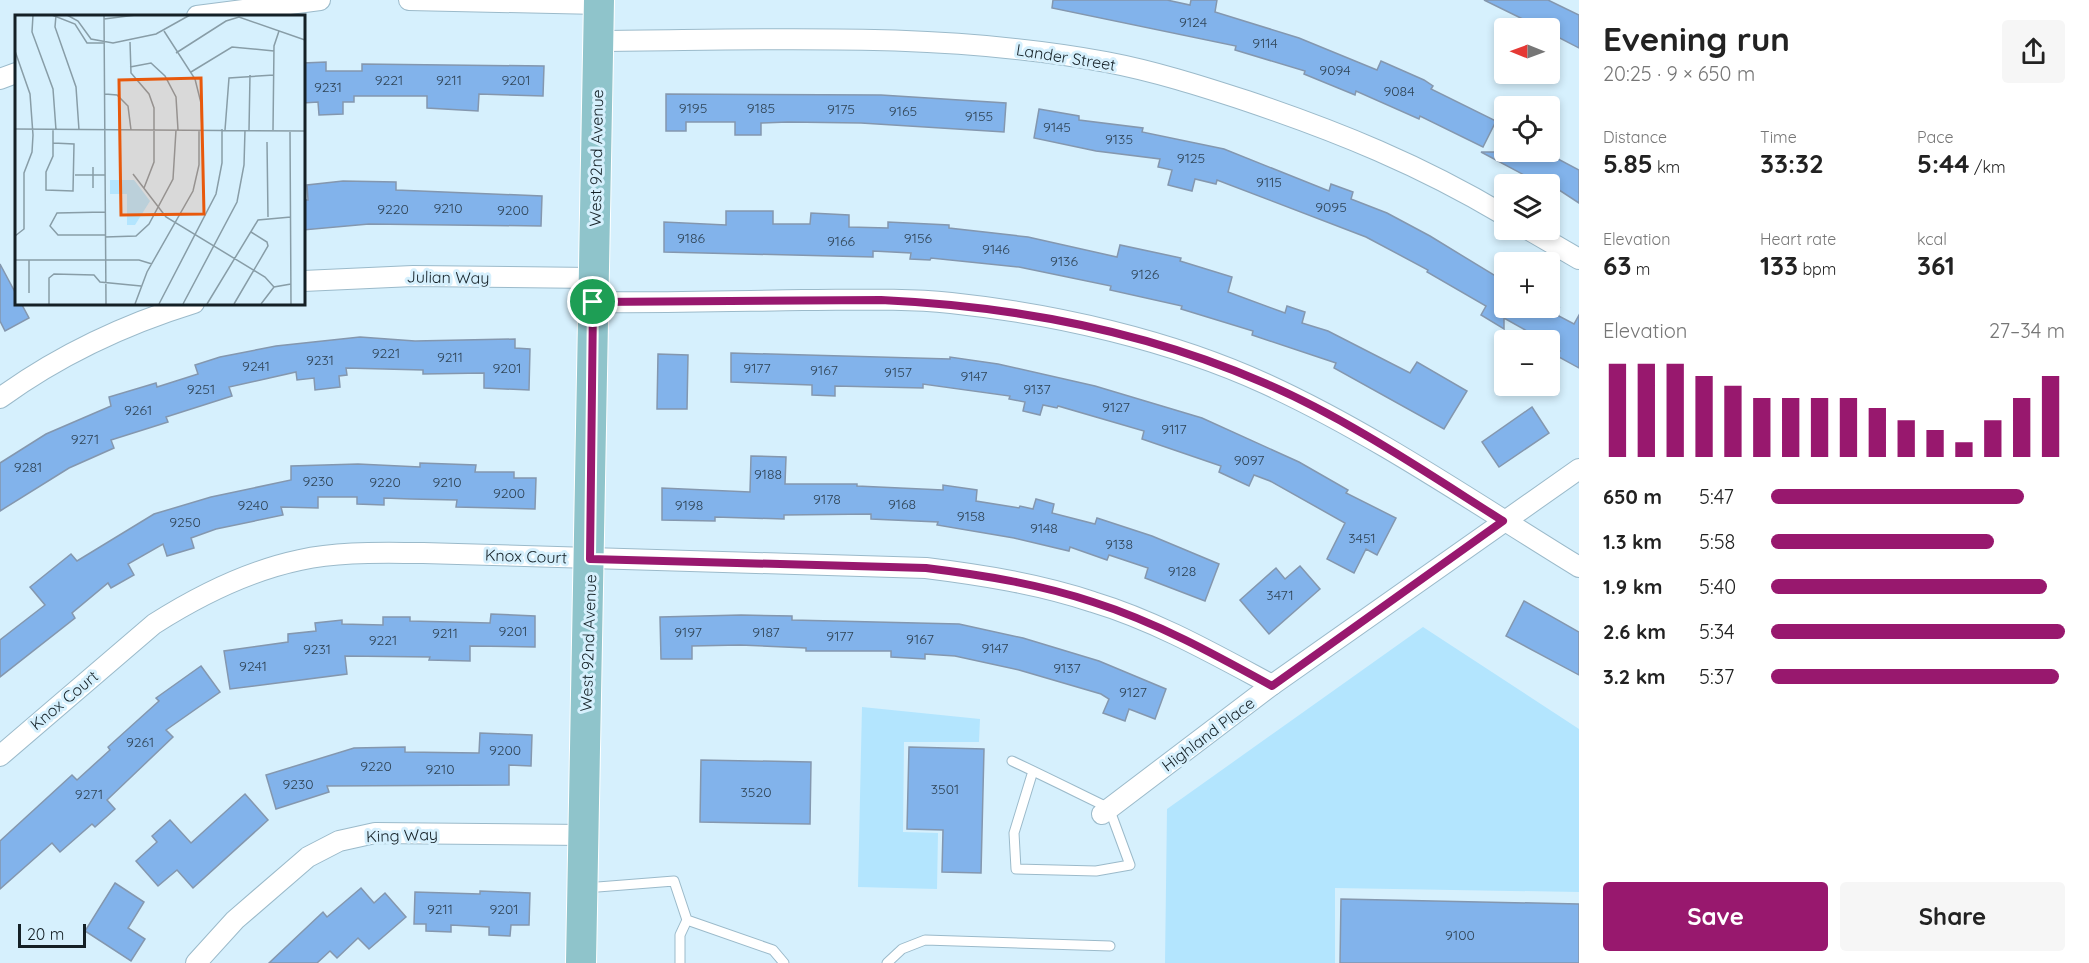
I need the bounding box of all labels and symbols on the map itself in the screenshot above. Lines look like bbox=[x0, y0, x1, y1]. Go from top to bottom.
house number: 9124 bbox=[1179, 13, 1207, 31]
inset map bbox=[15, 15, 304, 304]
north arrow bbox=[1494, 18, 1560, 84]
house number: 9114 bbox=[1252, 34, 1278, 52]
street label: Lander Street bbox=[1015, 39, 1117, 75]
house number: 9094 bbox=[1319, 61, 1351, 79]
house number: 9221 bbox=[375, 71, 403, 89]
house number: 9211 bbox=[436, 71, 462, 89]
house number: 9201 bbox=[501, 71, 531, 89]
house number: 9231 bbox=[314, 78, 342, 96]
house number: 9084 bbox=[1383, 82, 1415, 100]
street label: West 92nd Avenue bbox=[585, 89, 607, 227]
house number: 9195 bbox=[679, 99, 707, 117]
house number: 9185 bbox=[747, 99, 775, 117]
house number: 9175 bbox=[827, 100, 855, 118]
house number: 9165 bbox=[889, 102, 917, 120]
house number: 9155 bbox=[965, 107, 993, 125]
house number: 9145 bbox=[1043, 118, 1071, 136]
house number: 9135 bbox=[1105, 130, 1133, 148]
house number: 9125 bbox=[1177, 149, 1205, 167]
house number: 9115 bbox=[1256, 173, 1282, 191]
house number: 9095 bbox=[1315, 198, 1347, 216]
house number: 9210 bbox=[433, 199, 463, 217]
house number: 9220 bbox=[377, 200, 409, 218]
house number: 9200 bbox=[497, 201, 529, 219]
house number: 9186 bbox=[677, 229, 706, 247]
house number: 9156 bbox=[904, 229, 933, 247]
house number: 9166 bbox=[827, 232, 856, 250]
house number: 9146 bbox=[982, 240, 1010, 258]
house number: 9136 bbox=[1050, 252, 1078, 270]
house number: 9126 bbox=[1131, 265, 1160, 283]
street label: Julian Way bbox=[406, 266, 490, 288]
pin bbox=[567, 276, 618, 327]
house number: 9221 bbox=[372, 344, 400, 362]
house number: 9211 bbox=[437, 348, 463, 366]
house number: 9231 bbox=[306, 351, 334, 369]
house number: 9241 bbox=[242, 357, 270, 375]
house number: 9201 bbox=[492, 359, 522, 377]
house number: 9177 bbox=[743, 359, 771, 377]
house number: 9167 bbox=[810, 361, 838, 379]
house number: 9157 bbox=[884, 363, 912, 381]
house number: 9147 bbox=[960, 367, 988, 385]
house number: 9251 bbox=[187, 380, 215, 398]
house number: 9137 bbox=[1023, 380, 1051, 398]
house number: 9127 bbox=[1102, 398, 1130, 416]
house number: 9261 bbox=[124, 401, 152, 419]
house number: 9117 bbox=[1161, 420, 1187, 438]
house number: 9271 bbox=[71, 430, 99, 448]
house number: 9097 bbox=[1234, 451, 1264, 469]
house number: 9281 bbox=[14, 458, 42, 476]
house number: 9188 bbox=[754, 465, 782, 483]
house number: 9230 bbox=[302, 472, 334, 490]
house number: 9220 bbox=[369, 473, 401, 491]
house number: 9210 bbox=[432, 473, 462, 491]
house number: 9200 bbox=[493, 484, 525, 502]
house number: 9178 bbox=[813, 490, 841, 508]
house number: 9168 bbox=[888, 495, 916, 513]
house number: 9240 bbox=[237, 496, 269, 514]
house number: 9198 bbox=[675, 496, 703, 514]
house number: 9158 bbox=[957, 507, 985, 525]
house number: 9250 bbox=[169, 513, 201, 531]
house number: 9148 bbox=[1030, 519, 1058, 537]
house number: 3451 bbox=[1348, 529, 1376, 547]
house number: 9138 bbox=[1105, 535, 1133, 553]
street label: Knox Court bbox=[485, 545, 567, 567]
house number: 9128 bbox=[1168, 562, 1196, 580]
street label: West 92nd Avenue bbox=[576, 574, 600, 712]
house number: 3471 bbox=[1266, 586, 1294, 604]
house number: 9201 bbox=[498, 622, 528, 640]
house number: 9197 bbox=[674, 623, 702, 641]
house number: 9187 bbox=[752, 623, 780, 641]
house number: 9211 bbox=[432, 624, 458, 642]
house number: 9177 bbox=[826, 627, 854, 645]
house number: 9167 bbox=[906, 630, 934, 648]
house number: 9221 bbox=[369, 631, 397, 649]
house number: 9147 bbox=[981, 639, 1009, 657]
house number: 9231 bbox=[303, 640, 331, 658]
house number: 9241 bbox=[239, 657, 267, 675]
house number: 9137 bbox=[1053, 659, 1081, 677]
street label: Knox Court bbox=[26, 666, 102, 734]
house number: 9127 bbox=[1119, 683, 1147, 701]
street label: Highland Place bbox=[1158, 693, 1258, 775]
house number: 9261 bbox=[126, 733, 154, 751]
house number: 9200 bbox=[489, 741, 521, 759]
house number: 9220 bbox=[360, 757, 392, 775]
house number: 9210 bbox=[425, 760, 455, 778]
house number: 9230 bbox=[282, 775, 314, 793]
house number: 3501 bbox=[931, 780, 959, 798]
house number: 3520 bbox=[740, 783, 772, 801]
house number: 9271 bbox=[75, 785, 103, 803]
street label: King Way bbox=[366, 824, 438, 846]
house number: 9211 bbox=[427, 900, 453, 918]
house number: 9201 bbox=[489, 900, 519, 918]
scale bar bbox=[18, 921, 86, 948]
house number: 9100 bbox=[1445, 926, 1475, 944]

